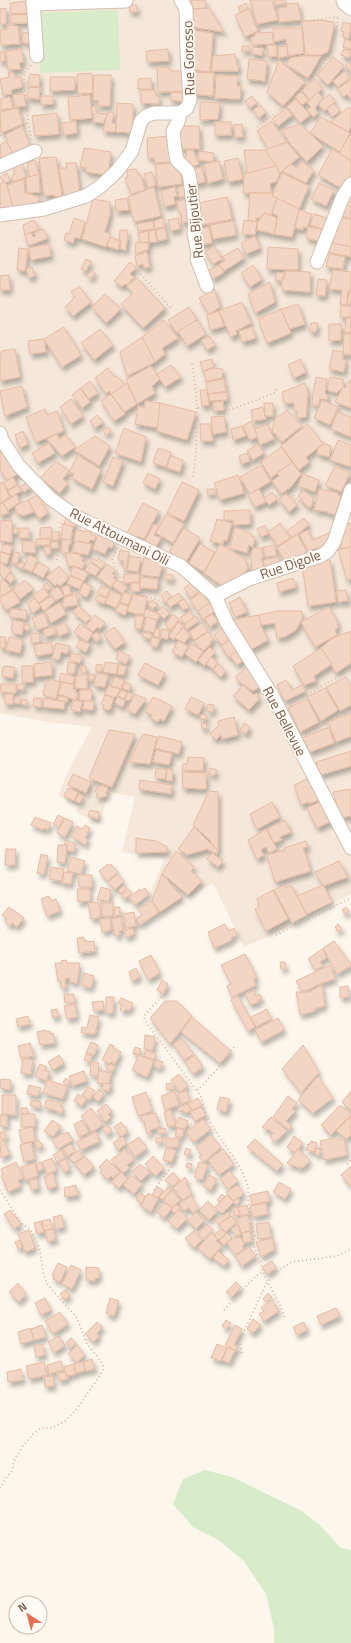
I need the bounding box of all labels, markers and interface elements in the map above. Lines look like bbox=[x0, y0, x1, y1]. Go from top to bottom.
street label: Rue Gorosso bbox=[176, 20, 200, 96]
street label: Rue Bijoutier bbox=[180, 182, 208, 260]
street label: Rue Attoumani Oili bbox=[66, 502, 174, 570]
street label: Rue Digole bbox=[257, 544, 323, 584]
street label: Rue Bellevue bbox=[258, 682, 312, 760]
north arrow bbox=[8, 1595, 48, 1635]
text: N bbox=[14, 1598, 30, 1616]

